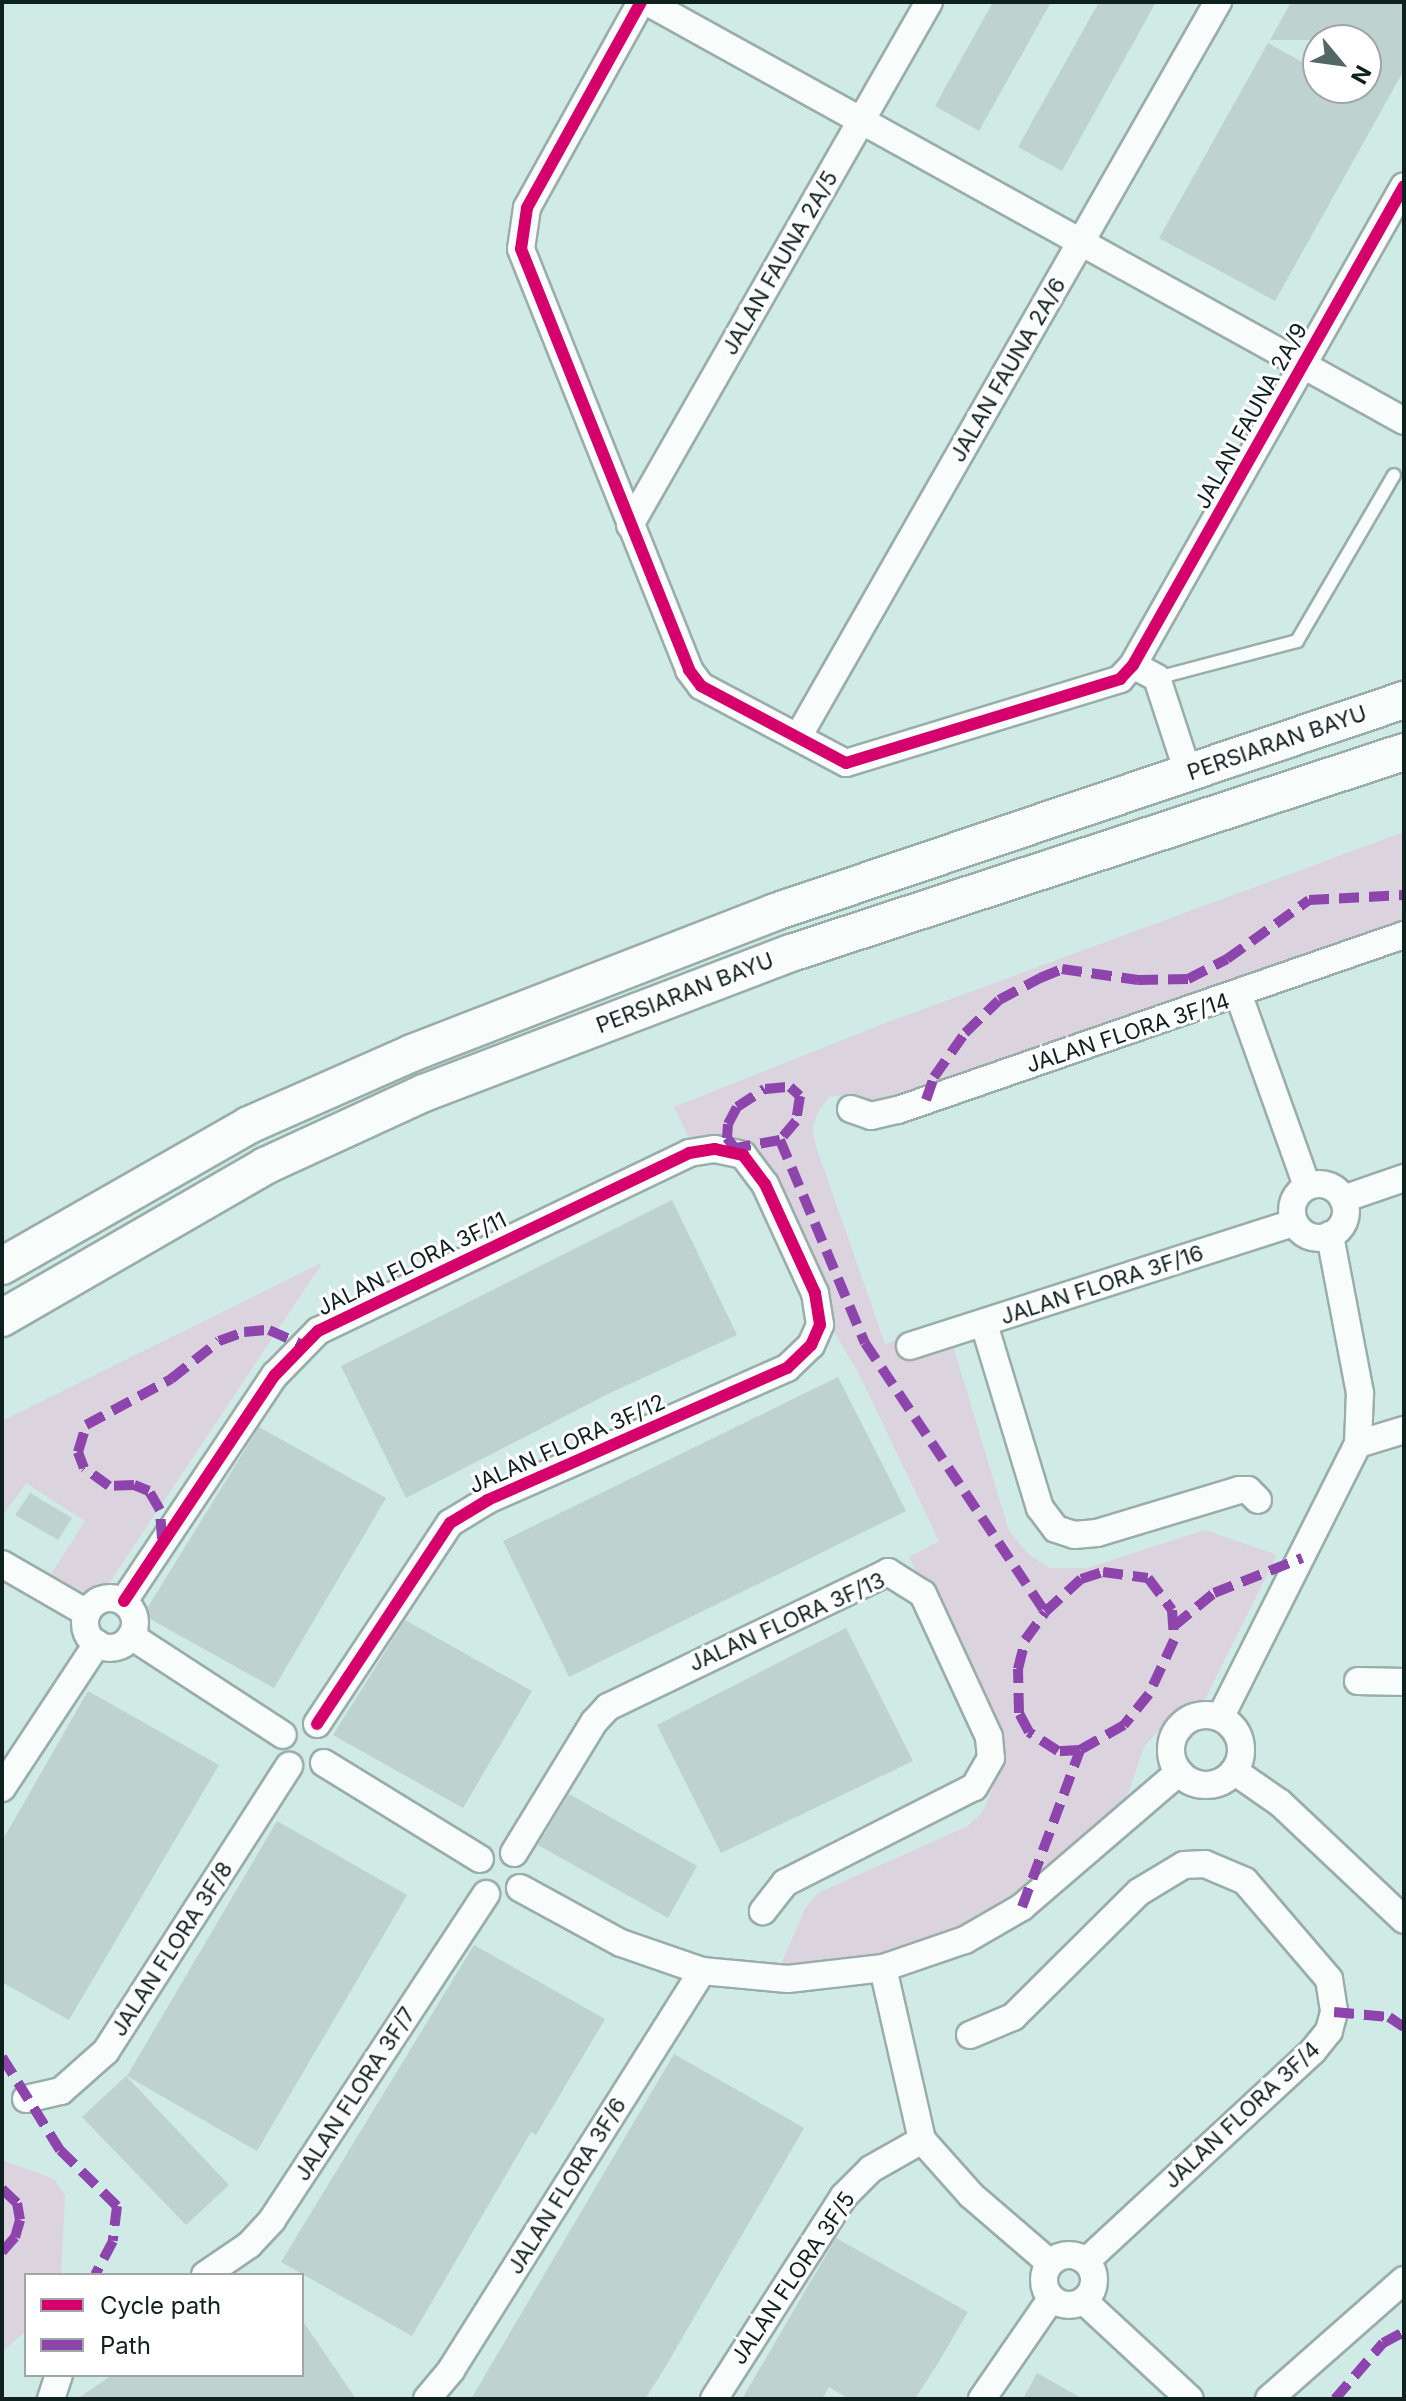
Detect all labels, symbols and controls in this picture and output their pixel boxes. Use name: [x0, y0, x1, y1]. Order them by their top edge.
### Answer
north arrow: [1302, 24, 1382, 104]
text: N: [1346, 61, 1377, 88]
street label: JALAN FAUNA 2A/5: [717, 166, 843, 360]
street label: JALAN FAUNA 2A/6: [944, 273, 1072, 467]
street label: JALAN FAUNA 2A/9: [1189, 318, 1313, 514]
street label: PERSIARAN BAYU: [1184, 700, 1370, 786]
street label: PERSIARAN BAYU: [593, 947, 777, 1039]
street label: JALAN FLORA 3F/14: [1023, 988, 1233, 1078]
street label: JALAN FLORA 3F/11: [313, 1207, 511, 1321]
street label: JALAN FLORA 3F/16: [997, 1240, 1207, 1330]
street label: JALAN FLORA 3F/12: [465, 1389, 669, 1499]
street label: JALAN FLORA 3F/13: [685, 1567, 889, 1677]
street label: JALAN FLORA 3F/8: [106, 1857, 238, 2041]
street label: JALAN FLORA 3F/7: [289, 2002, 421, 2186]
street label: JALAN FLORA 3F/4: [1159, 2036, 1325, 2194]
street label: JALAN FLORA 3F/6: [502, 2093, 632, 2279]
street label: JALAN FLORA 3F/5: [725, 2187, 861, 2369]
legend: [24, 2273, 304, 2377]
text: Cycle path: [100, 2291, 221, 2320]
text: Path: [100, 2331, 151, 2360]

